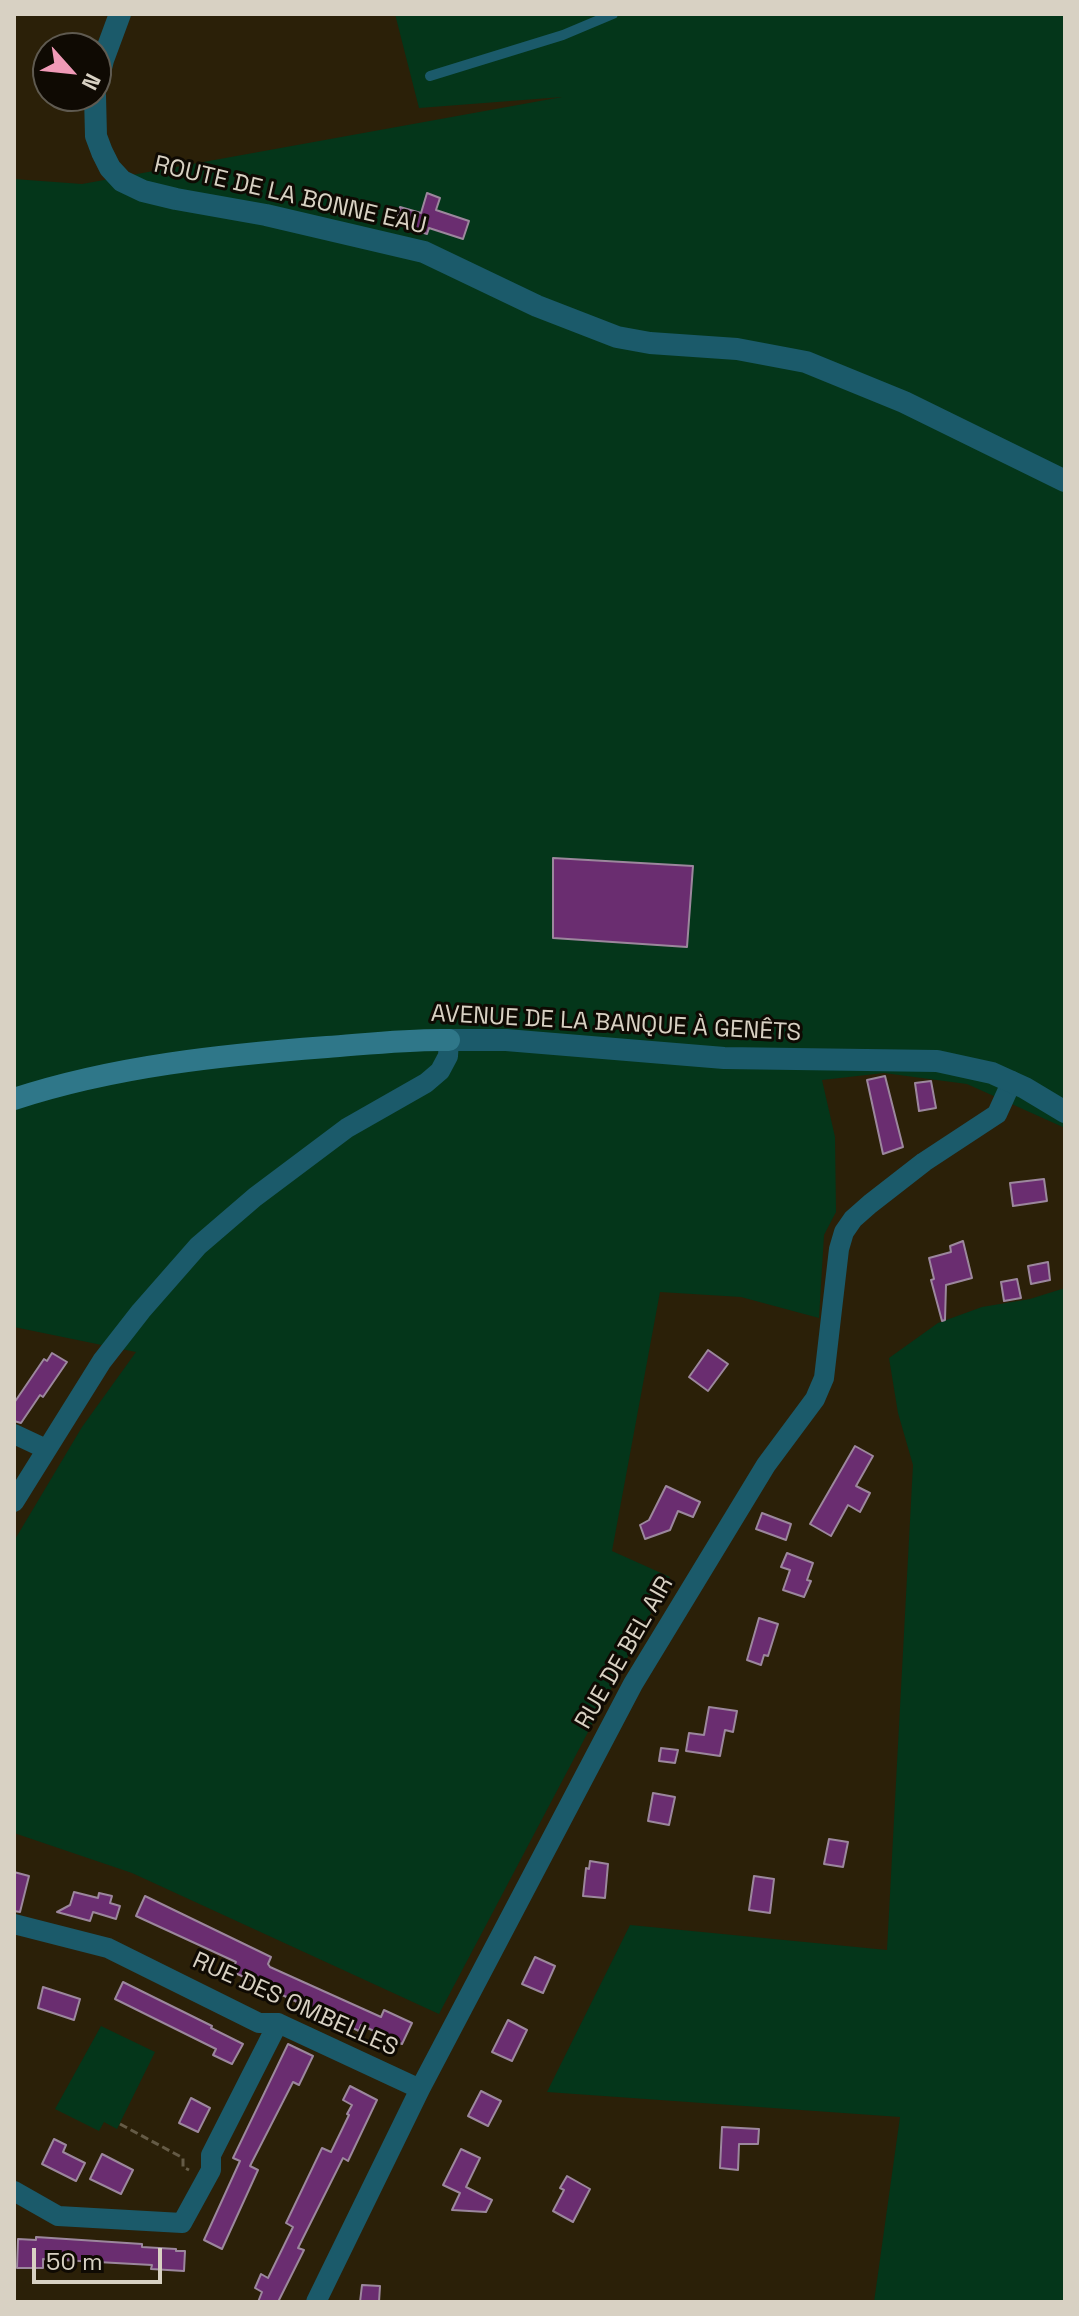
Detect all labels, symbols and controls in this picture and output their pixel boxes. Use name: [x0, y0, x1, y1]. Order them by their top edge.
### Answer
north arrow: [32, 32, 112, 112]
text: N: [76, 69, 107, 95]
street label: ROUTE DE LA BONNE EAU: [151, 151, 429, 241]
street label: AVENUE DE LA BANQUE À GENÊTS: [430, 1000, 802, 1048]
street label: RUE DE BEL AIR: [570, 1572, 680, 1734]
street label: RUE DES OMBELLES: [188, 1947, 402, 2063]
scale bar: [36, 2232, 166, 2282]
text: 50 m: [46, 2246, 103, 2277]

